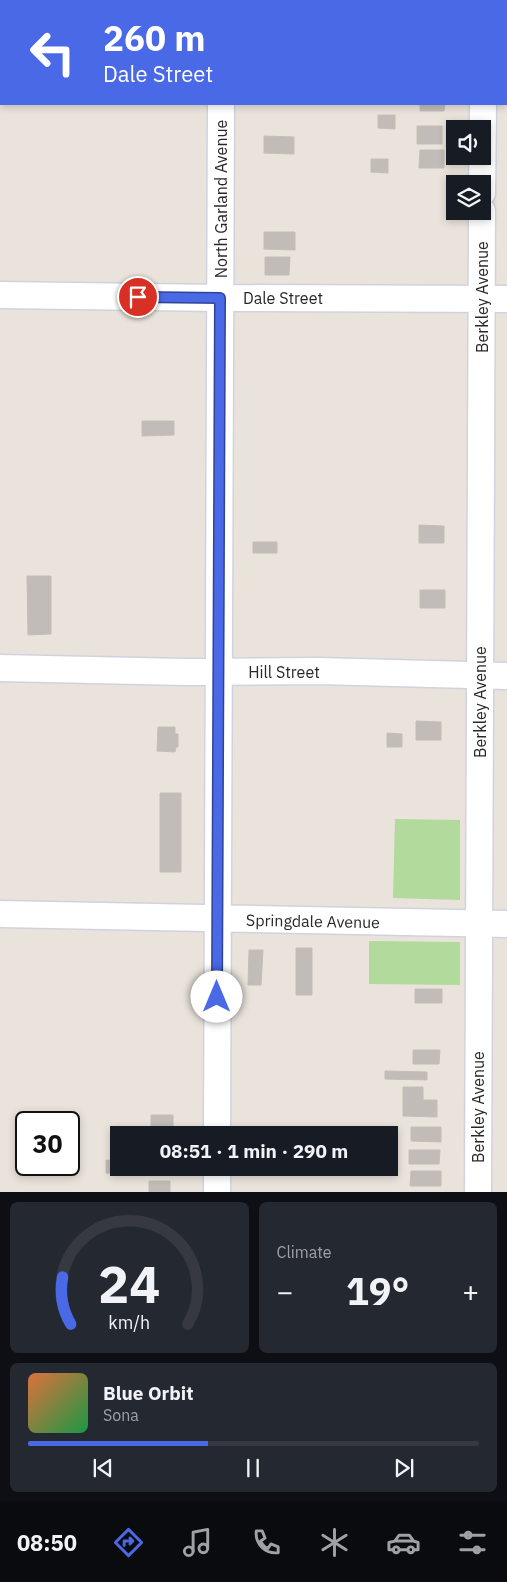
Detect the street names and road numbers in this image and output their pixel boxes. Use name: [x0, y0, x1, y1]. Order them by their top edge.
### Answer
street label: North Garland Avenue: [211, 119, 231, 278]
street label: Berkley Avenue: [472, 241, 492, 353]
street label: Dale Street: [243, 288, 323, 308]
street label: Berkley Avenue: [470, 646, 490, 758]
street label: Hill Street: [248, 662, 320, 682]
street label: Springdale Avenue: [246, 910, 380, 932]
street label: Berkley Avenue: [468, 1051, 488, 1163]

